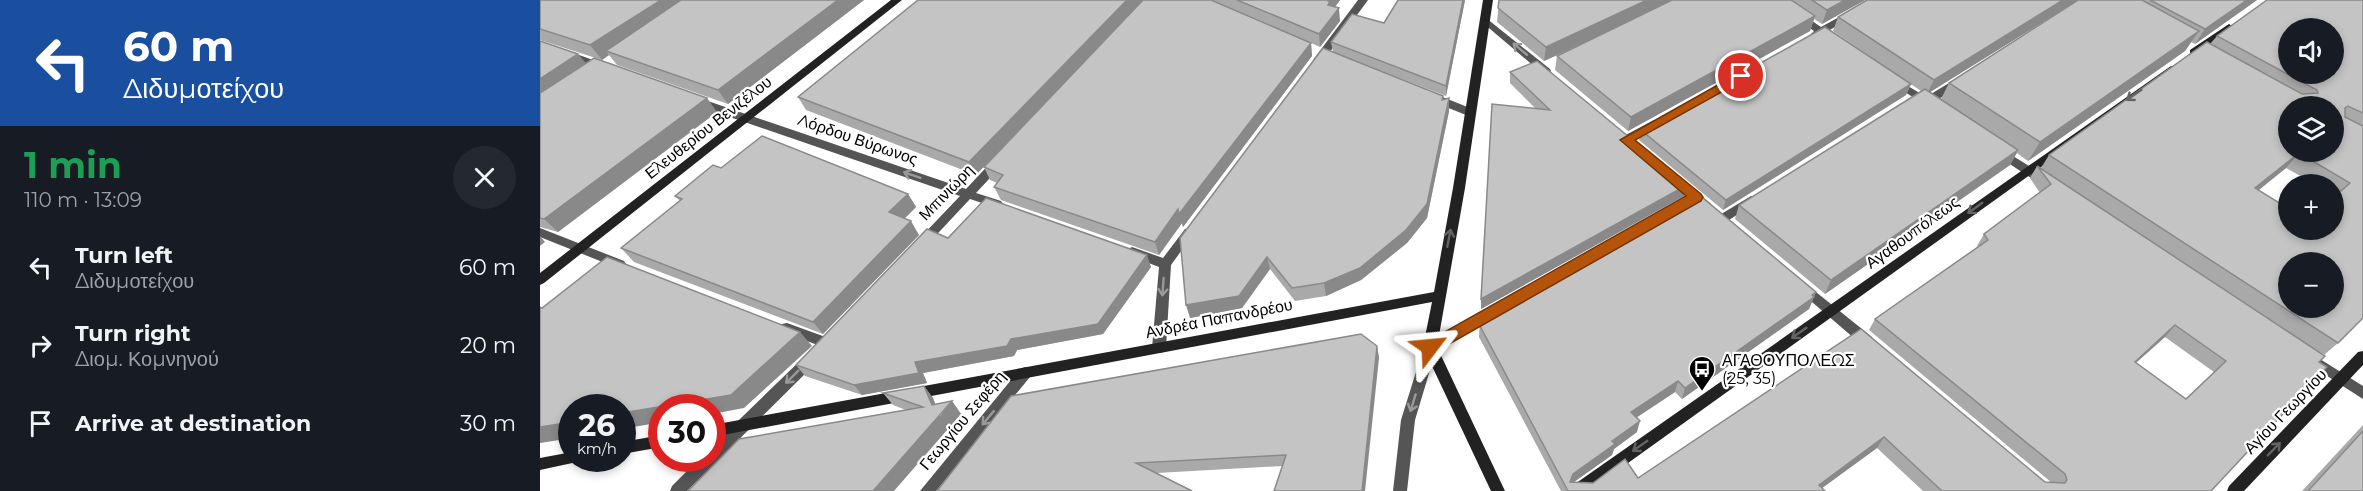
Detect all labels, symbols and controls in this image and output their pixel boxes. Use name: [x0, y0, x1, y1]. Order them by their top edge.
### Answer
map controls: [2278, 18, 2344, 318]
button: sound: [2278, 18, 2344, 84]
text: 60 m: [123, 20, 234, 72]
icon: left: [24, 24, 102, 102]
one-way arrow: [1512, 43, 1528, 56]
pin: [1715, 50, 1766, 101]
icon: arrive: [1724, 59, 1757, 92]
text: Διδυμοτείχου: [123, 72, 284, 105]
street label: Ελευθερίου Βενιζέλου: [641, 72, 775, 183]
one-way arrow: [2126, 89, 2142, 101]
button: layers: [2278, 96, 2344, 162]
street label: Λόρδου Βύρωνος: [795, 110, 921, 169]
text: 1 min: [24, 143, 122, 187]
button: close: [453, 146, 516, 209]
street label: Μπινιώρη: [915, 160, 978, 224]
one-way arrow: [903, 169, 922, 180]
button: +: [2278, 174, 2344, 240]
text: 110 m · 13:09: [24, 188, 142, 212]
street label: Αγαθουπόλεως: [1862, 192, 1963, 273]
one-way arrow: [1967, 202, 1983, 214]
one-way arrow: [1444, 229, 1455, 249]
text: Turn left: [75, 242, 173, 269]
icon: left: [24, 251, 57, 284]
button: −: [2278, 252, 2344, 318]
text: 60 m: [459, 254, 516, 281]
text: Διδυμοτείχου: [75, 269, 194, 293]
one-way arrow: [1158, 276, 1169, 296]
street label: Ανδρέα Παπανδρέου: [1144, 295, 1294, 342]
position arrow: [1398, 315, 1462, 379]
text: Turn right: [75, 320, 190, 347]
one-way arrow: [1791, 327, 1807, 340]
icon: right: [24, 329, 57, 362]
text: 20 m: [460, 332, 516, 359]
text: Διομ. Κομνηνού: [75, 347, 219, 371]
place label: ΑΓΑΘΟΥΠΟΛΕΩΣ (25, 35): [1722, 351, 1855, 388]
bus stop icon: ΑΓΑΘΟΥΠΟΛΕΩΣ (25, 35): [1687, 354, 1717, 392]
street label: Αγίου Γεωργίου: [2240, 365, 2331, 458]
street label: Γεωργίου Σεφέρη: [915, 367, 1009, 474]
one-way arrow: [785, 369, 800, 384]
one-way arrow: [1407, 393, 1418, 412]
speed limit sign: 30: [648, 394, 726, 472]
icon: arrive: [24, 407, 57, 440]
text: 26: [579, 407, 615, 444]
text: Arrive at destination: [75, 410, 311, 437]
text: 30 m: [460, 410, 516, 437]
one-way arrow: [981, 410, 995, 425]
text: km/h: [577, 439, 617, 458]
one-way arrow: [1632, 440, 1649, 452]
one-way arrow: [2267, 441, 2282, 456]

